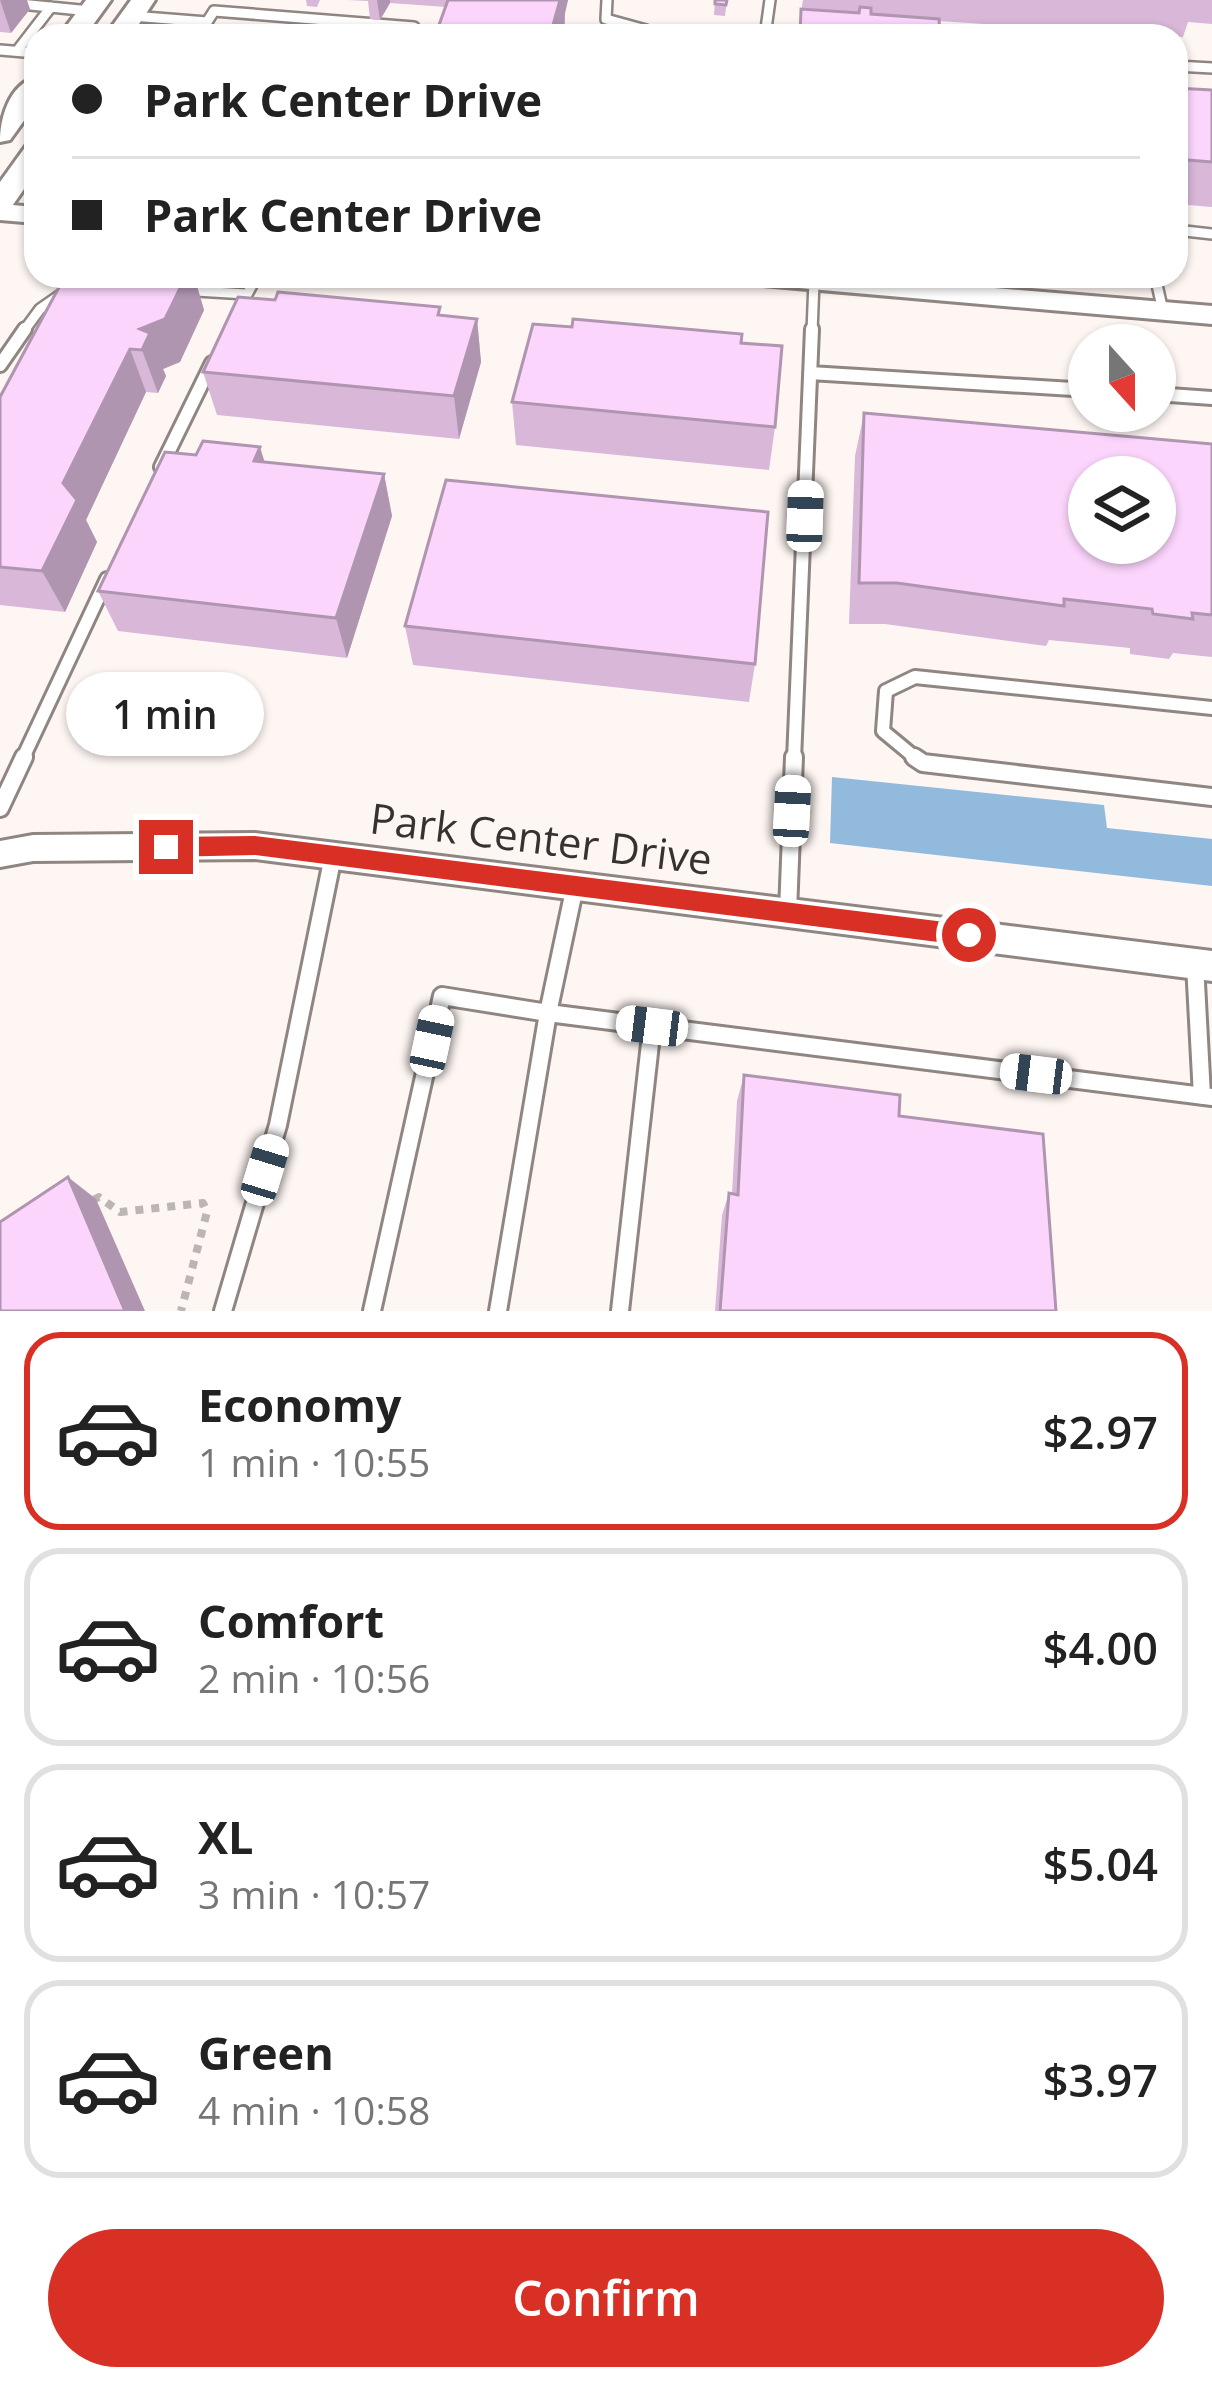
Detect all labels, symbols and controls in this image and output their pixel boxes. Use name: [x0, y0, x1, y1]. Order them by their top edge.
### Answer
text: Park Center Drive: [144, 69, 542, 130]
text: Park Center Drive: [144, 184, 542, 245]
north arrow: [1068, 324, 1176, 432]
map controls: [1068, 324, 1176, 564]
button: layers: [1068, 456, 1176, 564]
car: [786, 479, 824, 553]
callout: 1 min: [67, 673, 265, 757]
text: 1 min: [112, 687, 218, 740]
car: [772, 774, 812, 848]
street label: Park Center Drive: [367, 788, 715, 887]
route end: [139, 820, 193, 874]
route start: [942, 908, 996, 962]
car: [407, 1002, 457, 1080]
car: [614, 1004, 690, 1048]
car: [998, 1052, 1074, 1096]
car: [237, 1130, 293, 1210]
text: Economy: [198, 1374, 401, 1435]
icon: car: [54, 1377, 162, 1485]
text: $2.97: [1043, 1401, 1158, 1462]
text: 1 min · 10:55: [198, 1435, 430, 1488]
text: Comfort: [198, 1590, 384, 1651]
icon: car: [54, 1593, 162, 1701]
text: $4.00: [1043, 1617, 1158, 1678]
text: 2 min · 10:56: [198, 1651, 430, 1704]
text: XL: [198, 1806, 253, 1867]
icon: car: [54, 1809, 162, 1917]
text: $5.04: [1043, 1833, 1158, 1894]
text: 3 min · 10:57: [198, 1867, 430, 1920]
text: Green: [198, 2022, 334, 2083]
icon: car: [54, 2025, 162, 2133]
text: $3.97: [1043, 2049, 1158, 2110]
text: 4 min · 10:58: [198, 2083, 430, 2136]
button: Confirm: [48, 2229, 1164, 2367]

